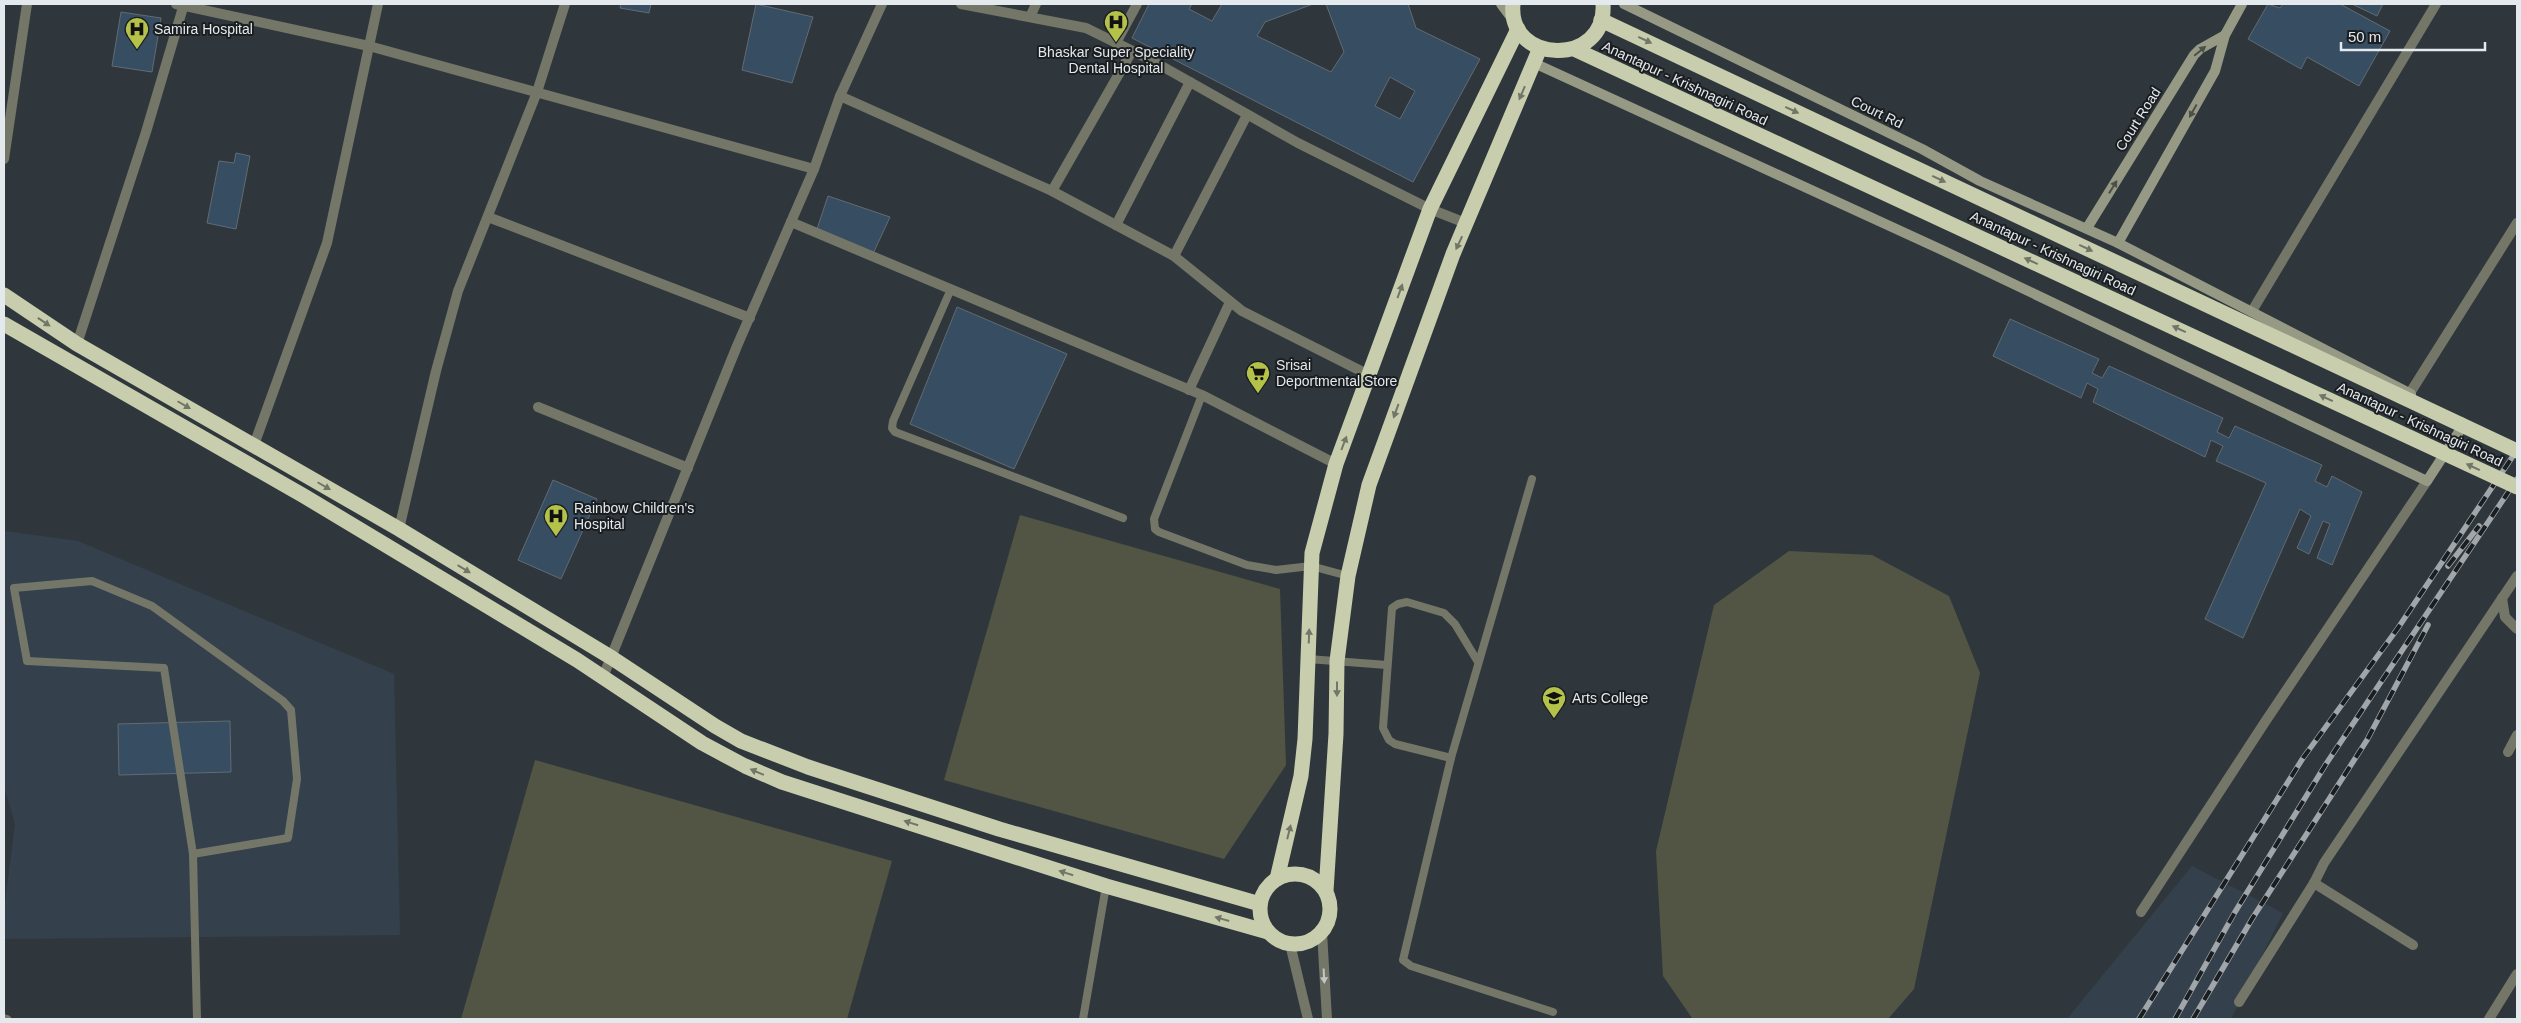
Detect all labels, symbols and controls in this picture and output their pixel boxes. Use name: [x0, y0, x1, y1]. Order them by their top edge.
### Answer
hospital icon: Bhaskar Super Speciality Dental Hospital: [1103, 9, 1129, 43]
hospital icon: Samira Hospital: [124, 16, 150, 50]
scale bar: [2341, 20, 2485, 52]
place label: Samira Hospital: [154, 21, 253, 37]
text: 50 m: [2348, 28, 2381, 45]
one-way arrow: [1638, 36, 1653, 45]
street label: Anantapur - Krishnagiri Road: [1600, 38, 1770, 128]
place label: Bhaskar Super Speciality Dental Hospital: [1038, 44, 1194, 76]
one-way arrow: [2193, 45, 2206, 56]
street label: Court Road: [2112, 84, 2164, 154]
one-way arrow: [1517, 86, 1525, 100]
street label: Court Rd: [1848, 93, 1906, 131]
one-way arrow: [1785, 105, 1800, 114]
one-way arrow: [2188, 105, 2197, 118]
one-way arrow: [1932, 175, 1947, 183]
one-way arrow: [2108, 180, 2117, 193]
street label: Anantapur - Krishnagiri Road: [1968, 208, 2138, 298]
one-way arrow: [1454, 236, 1462, 250]
one-way arrow: [2079, 244, 2094, 253]
one-way arrow: [2024, 257, 2038, 265]
one-way arrow: [1396, 283, 1404, 298]
one-way arrow: [37, 317, 51, 327]
one-way arrow: [2171, 325, 2186, 334]
place label: Srisai Deportmental Store: [1276, 357, 1398, 389]
supermarket icon: Srisai Deportmental Store: [1245, 360, 1271, 394]
street label: Anantapur - Krishnagiri Road: [2335, 379, 2505, 469]
one-way arrow: [2319, 394, 2333, 402]
one-way arrow: [176, 401, 191, 409]
one-way arrow: [1392, 404, 1399, 419]
one-way arrow: [1340, 435, 1348, 450]
one-way arrow: [2466, 462, 2480, 470]
one-way arrow: [318, 482, 331, 491]
place label: Rainbow Children's Hospital: [574, 500, 694, 532]
hospital icon: Rainbow Children's Hospital: [543, 503, 569, 537]
one-way arrow: [458, 564, 471, 573]
one-way arrow: [1305, 628, 1313, 644]
one-way arrow: [1333, 681, 1341, 697]
school or university icon: Arts College: [1541, 685, 1567, 719]
place label: Arts College: [1572, 690, 1648, 706]
one-way arrow: [750, 767, 764, 775]
one-way arrow: [903, 819, 918, 827]
one-way arrow: [1285, 824, 1293, 839]
one-way arrow: [1058, 869, 1073, 876]
one-way arrow: [1214, 915, 1229, 923]
one-way arrow: [1321, 968, 1329, 984]

